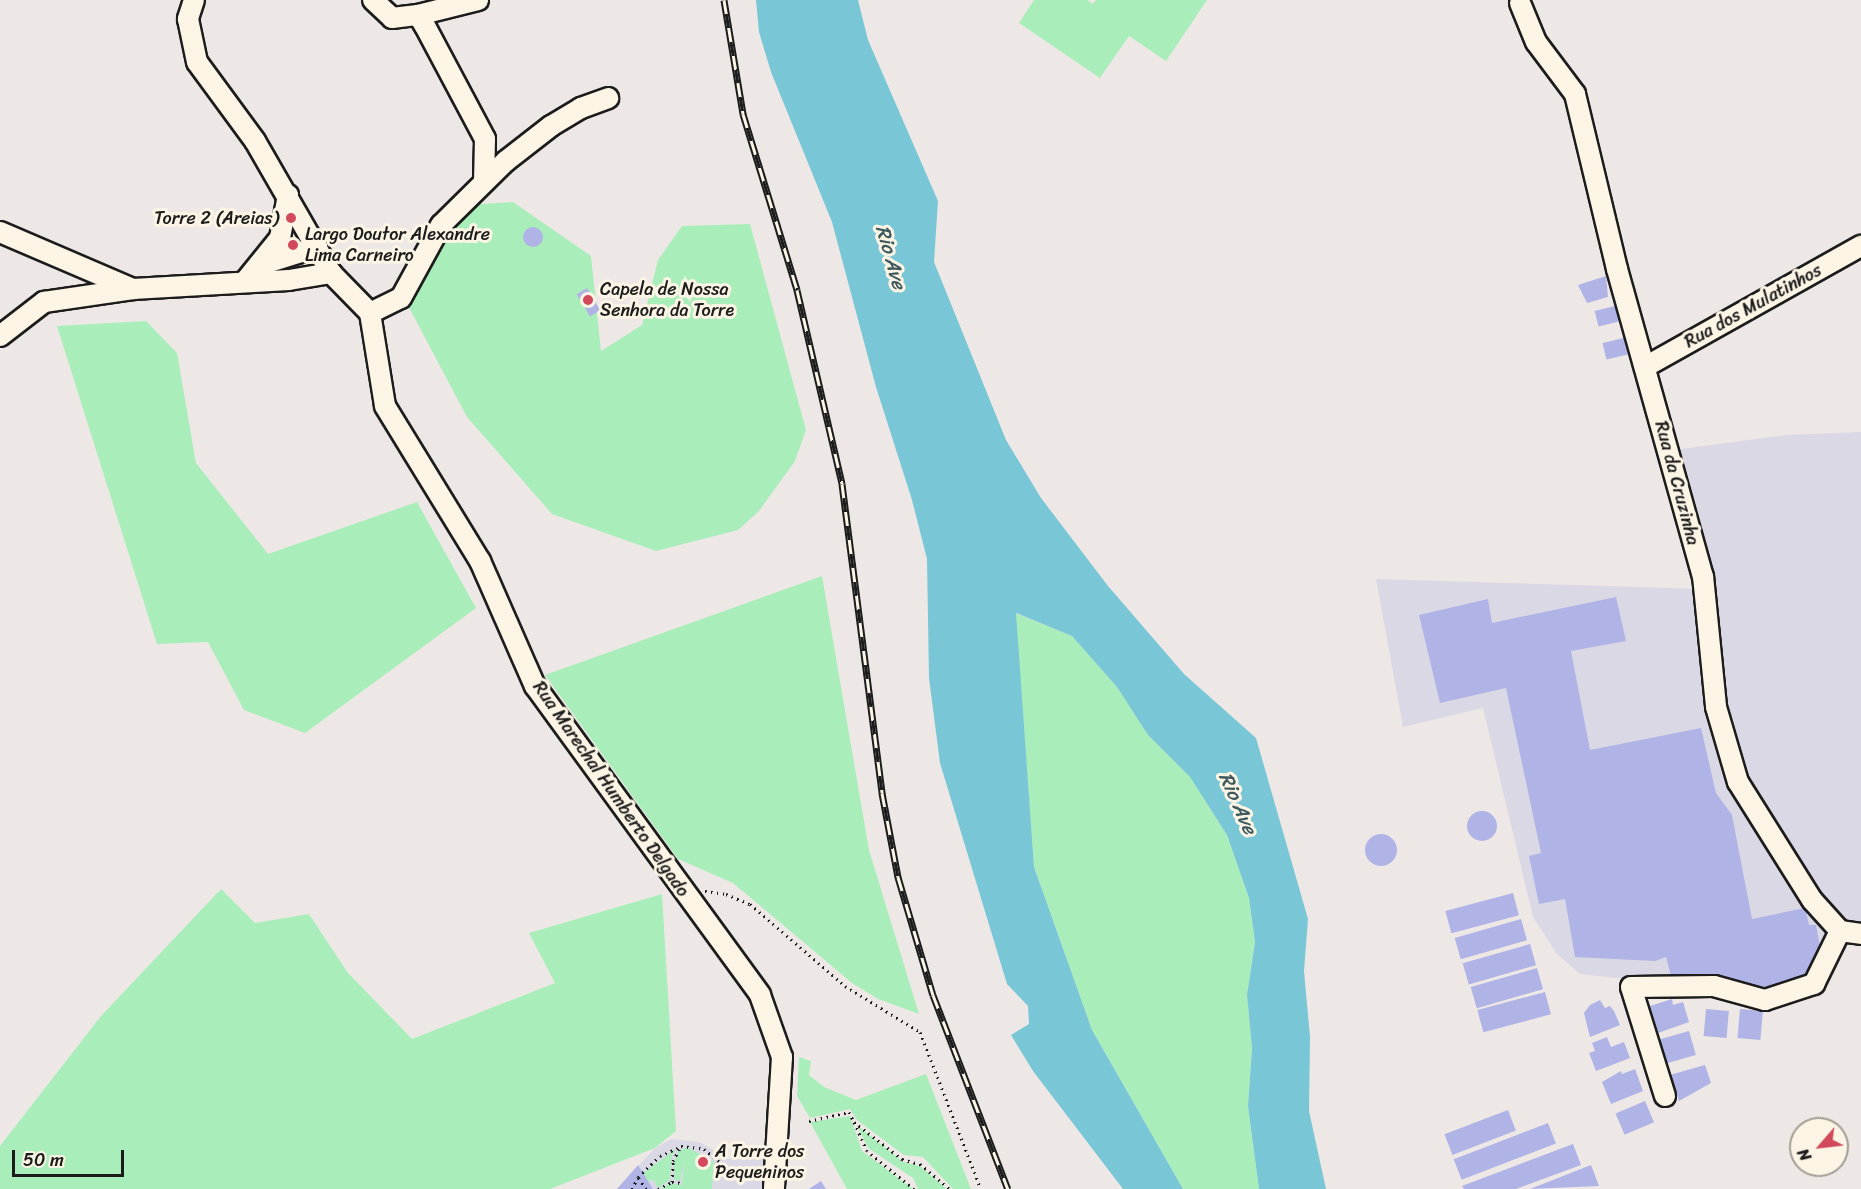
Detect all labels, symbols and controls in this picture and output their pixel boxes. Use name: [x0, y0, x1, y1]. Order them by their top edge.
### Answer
place label: Torre 2 (Areias): [154, 207, 279, 229]
marker: Torre 2 (Areias): [284, 211, 298, 225]
water label: Rio Ave: [870, 222, 912, 292]
place label: Largo Doutor Alexandre Lima Carneiro: [305, 224, 491, 266]
marker: Largo Doutor Alexandre Lima Carneiro: [286, 238, 300, 252]
street label: Rua dos Mulatinhos: [1680, 259, 1826, 353]
place label: Capela de Nossa Senhora da Torre: [600, 279, 735, 322]
marker: Capela de Nossa Senhora da Torre: [581, 293, 595, 307]
street label: Rua da Cruzinha: [1650, 419, 1704, 547]
street label: Rua Marechal Humberto Delgado: [528, 677, 694, 901]
water label: Rio Ave: [1214, 768, 1262, 838]
north arrow: [1789, 1117, 1849, 1177]
scale bar: [15, 1138, 128, 1176]
place label: A Torre dos Pequeninos: [715, 1141, 805, 1184]
text: N: [1789, 1143, 1820, 1166]
text: 50 m: [23, 1144, 64, 1176]
marker: A Torre dos Pequeninos: [696, 1155, 710, 1169]

